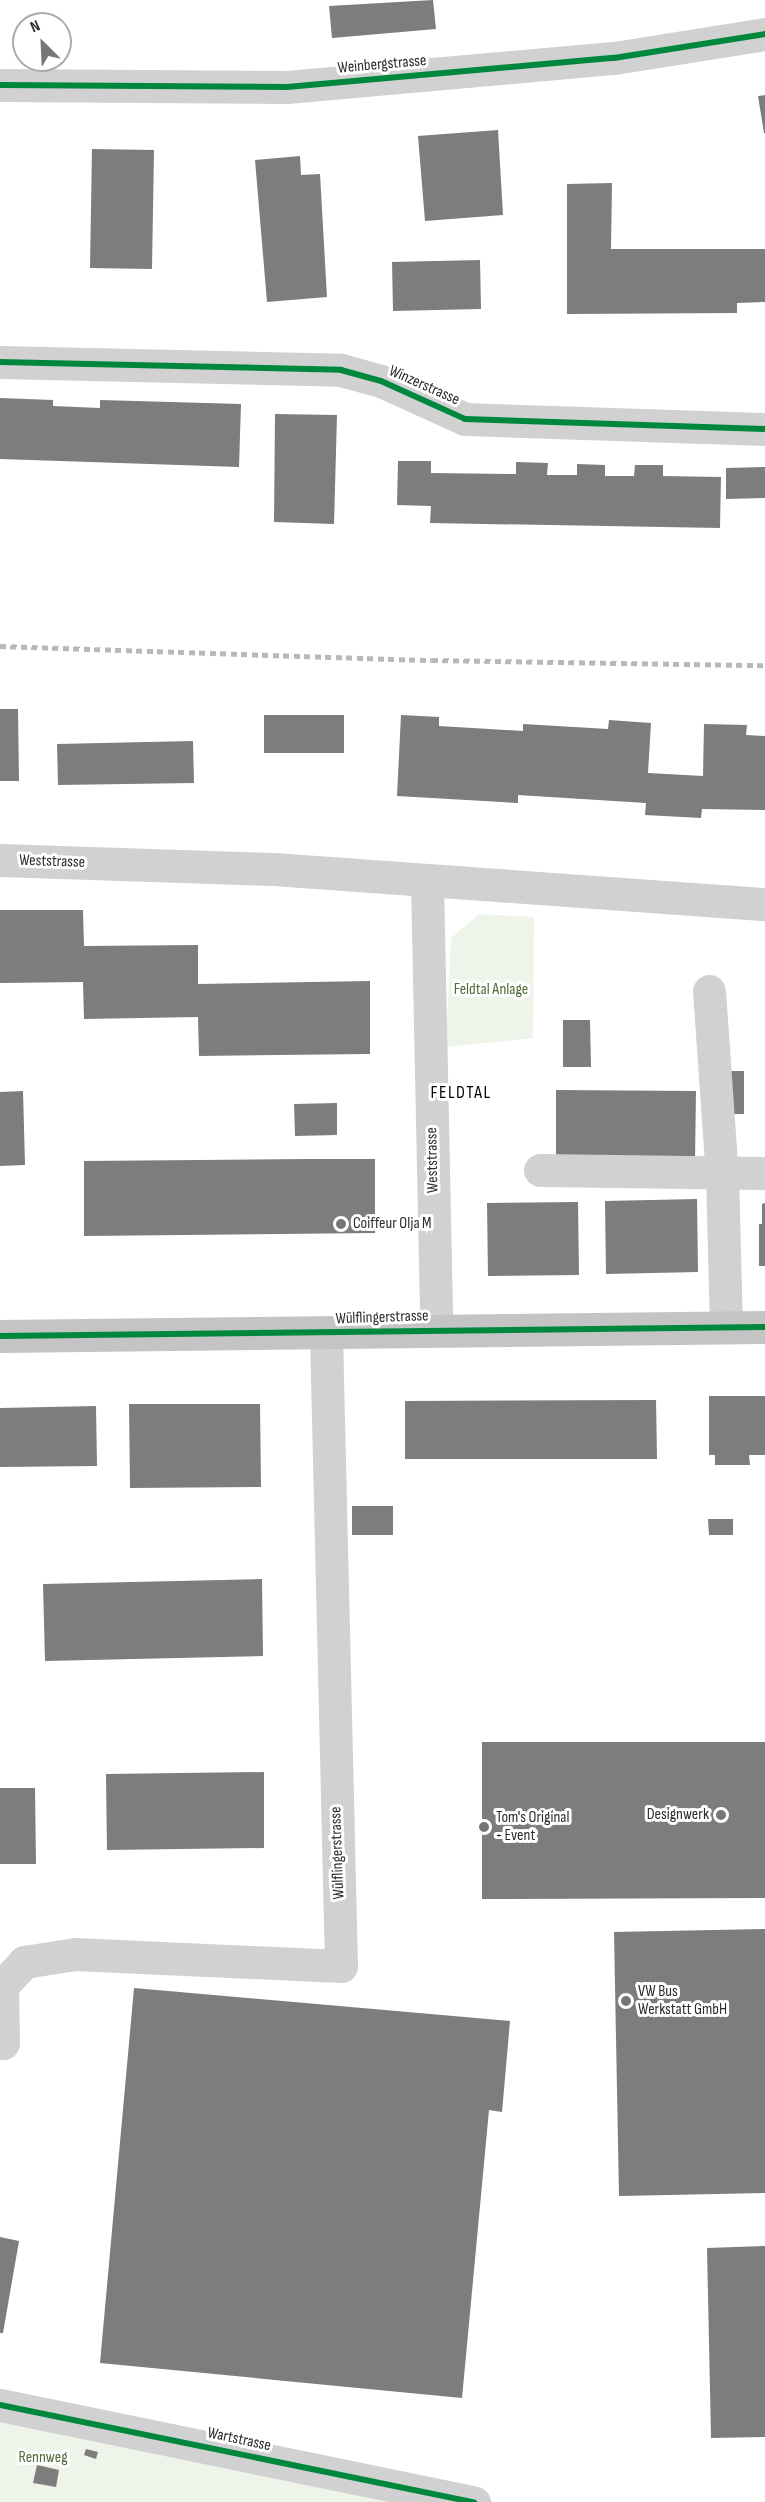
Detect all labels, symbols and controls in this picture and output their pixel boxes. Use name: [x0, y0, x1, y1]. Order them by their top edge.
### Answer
north arrow: [12, 12, 72, 72]
text: N: [28, 17, 43, 37]
street label: Weinbergstrasse: [337, 52, 427, 78]
street label: Winzerstrasse: [386, 362, 462, 410]
street label: Weststrasse: [19, 851, 85, 873]
park label: Feldtal Anlage: [454, 980, 528, 1000]
district label: FELDTAL: [430, 1082, 492, 1104]
street label: Weststrasse: [423, 1127, 443, 1193]
place label: Coiffeur Olja M: [353, 1214, 432, 1234]
marker: Coiffeur Olja M: [334, 1217, 348, 1231]
street label: Wülflingerstrasse: [335, 1307, 429, 1329]
place label: Designwerk: [647, 1805, 709, 1825]
street label: Wülflingerstrasse: [327, 1806, 349, 1900]
place label: Tom's Original - Event: [496, 1808, 569, 1846]
marker: Designwerk: [714, 1808, 728, 1822]
marker: Tom's Original - Event: [477, 1820, 491, 1834]
place label: VW Bus Werkstatt GmbH: [638, 1982, 727, 2020]
marker: VW Bus Werkstatt GmbH: [619, 1994, 633, 2008]
street label: Wartstrasse: [205, 2424, 273, 2456]
park label: Rennweg: [18, 2448, 68, 2468]

